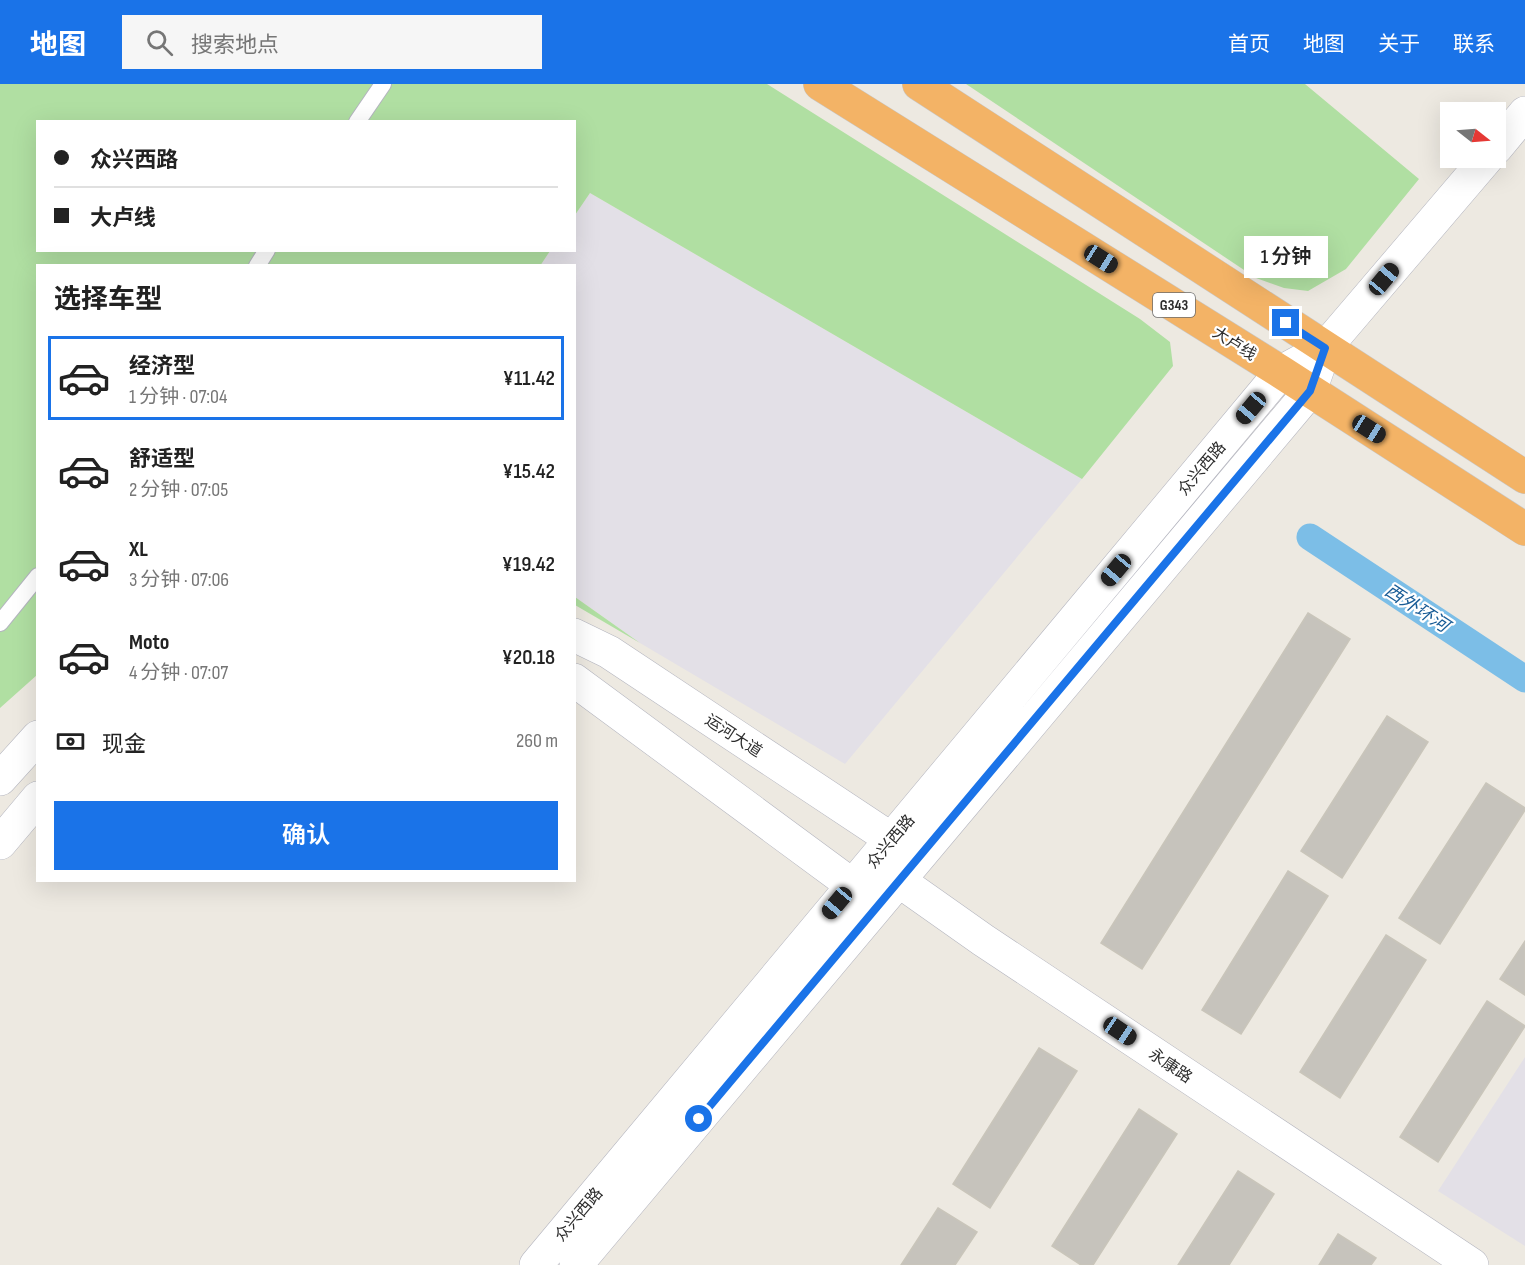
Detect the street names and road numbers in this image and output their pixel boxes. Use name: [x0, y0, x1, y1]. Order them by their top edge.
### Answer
road number: G343: [1153, 293, 1195, 317]
street label: 大卢线: [1209, 323, 1260, 365]
street label: 众兴西路: [1174, 438, 1230, 500]
street label: 运河大道: [701, 711, 765, 762]
street label: 众兴西路: [863, 811, 919, 873]
street label: 永康路: [1145, 1045, 1195, 1088]
street label: 众兴西路: [551, 1184, 607, 1246]

